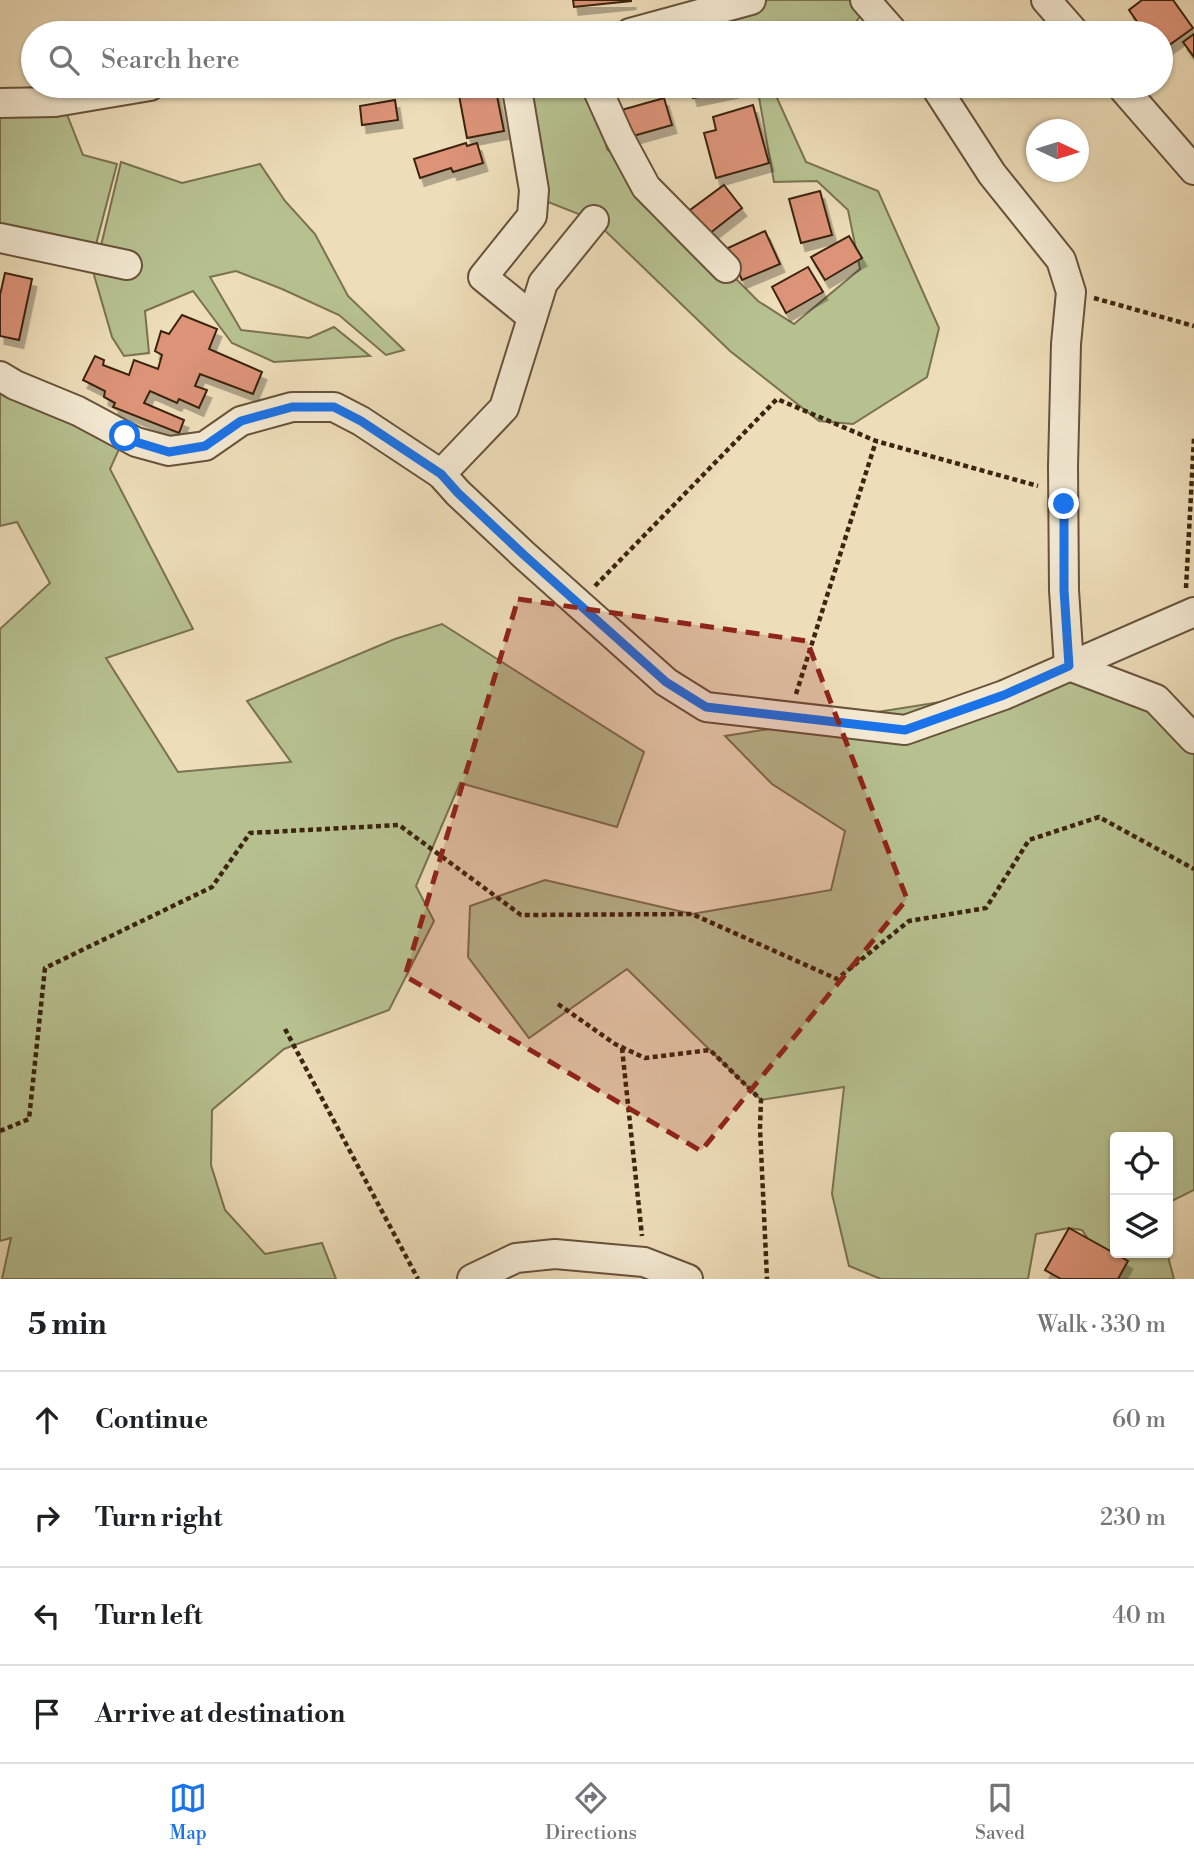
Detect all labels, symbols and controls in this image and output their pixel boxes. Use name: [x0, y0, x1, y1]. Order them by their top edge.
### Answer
search box: [21, 21, 1173, 98]
icon: search: [45, 41, 83, 79]
text: Search here: [101, 44, 240, 76]
north arrow: [1026, 119, 1089, 182]
route start: [109, 420, 140, 451]
route end: [1048, 488, 1079, 519]
map controls: [1110, 1132, 1173, 1258]
button: locate: [1110, 1132, 1173, 1195]
button: layers: [1110, 1195, 1173, 1258]
text: 5 min: [28, 1306, 107, 1344]
text: Walk · 330 m: [1037, 1311, 1166, 1339]
icon: ahead: [28, 1401, 66, 1439]
text: Continue: [95, 1404, 208, 1436]
text: 60 m: [1112, 1406, 1166, 1434]
icon: right: [28, 1499, 66, 1537]
text: Turn right: [95, 1502, 223, 1534]
text: 230 m: [1100, 1504, 1166, 1532]
icon: left: [28, 1597, 66, 1635]
text: Turn left: [95, 1600, 203, 1632]
text: 40 m: [1112, 1602, 1166, 1630]
icon: arrive: [28, 1695, 66, 1733]
text: Arrive at destination: [95, 1698, 345, 1730]
tab: Map: [169, 1779, 207, 1845]
tab: Directions: [545, 1779, 637, 1845]
tab: Saved: [975, 1779, 1025, 1845]

